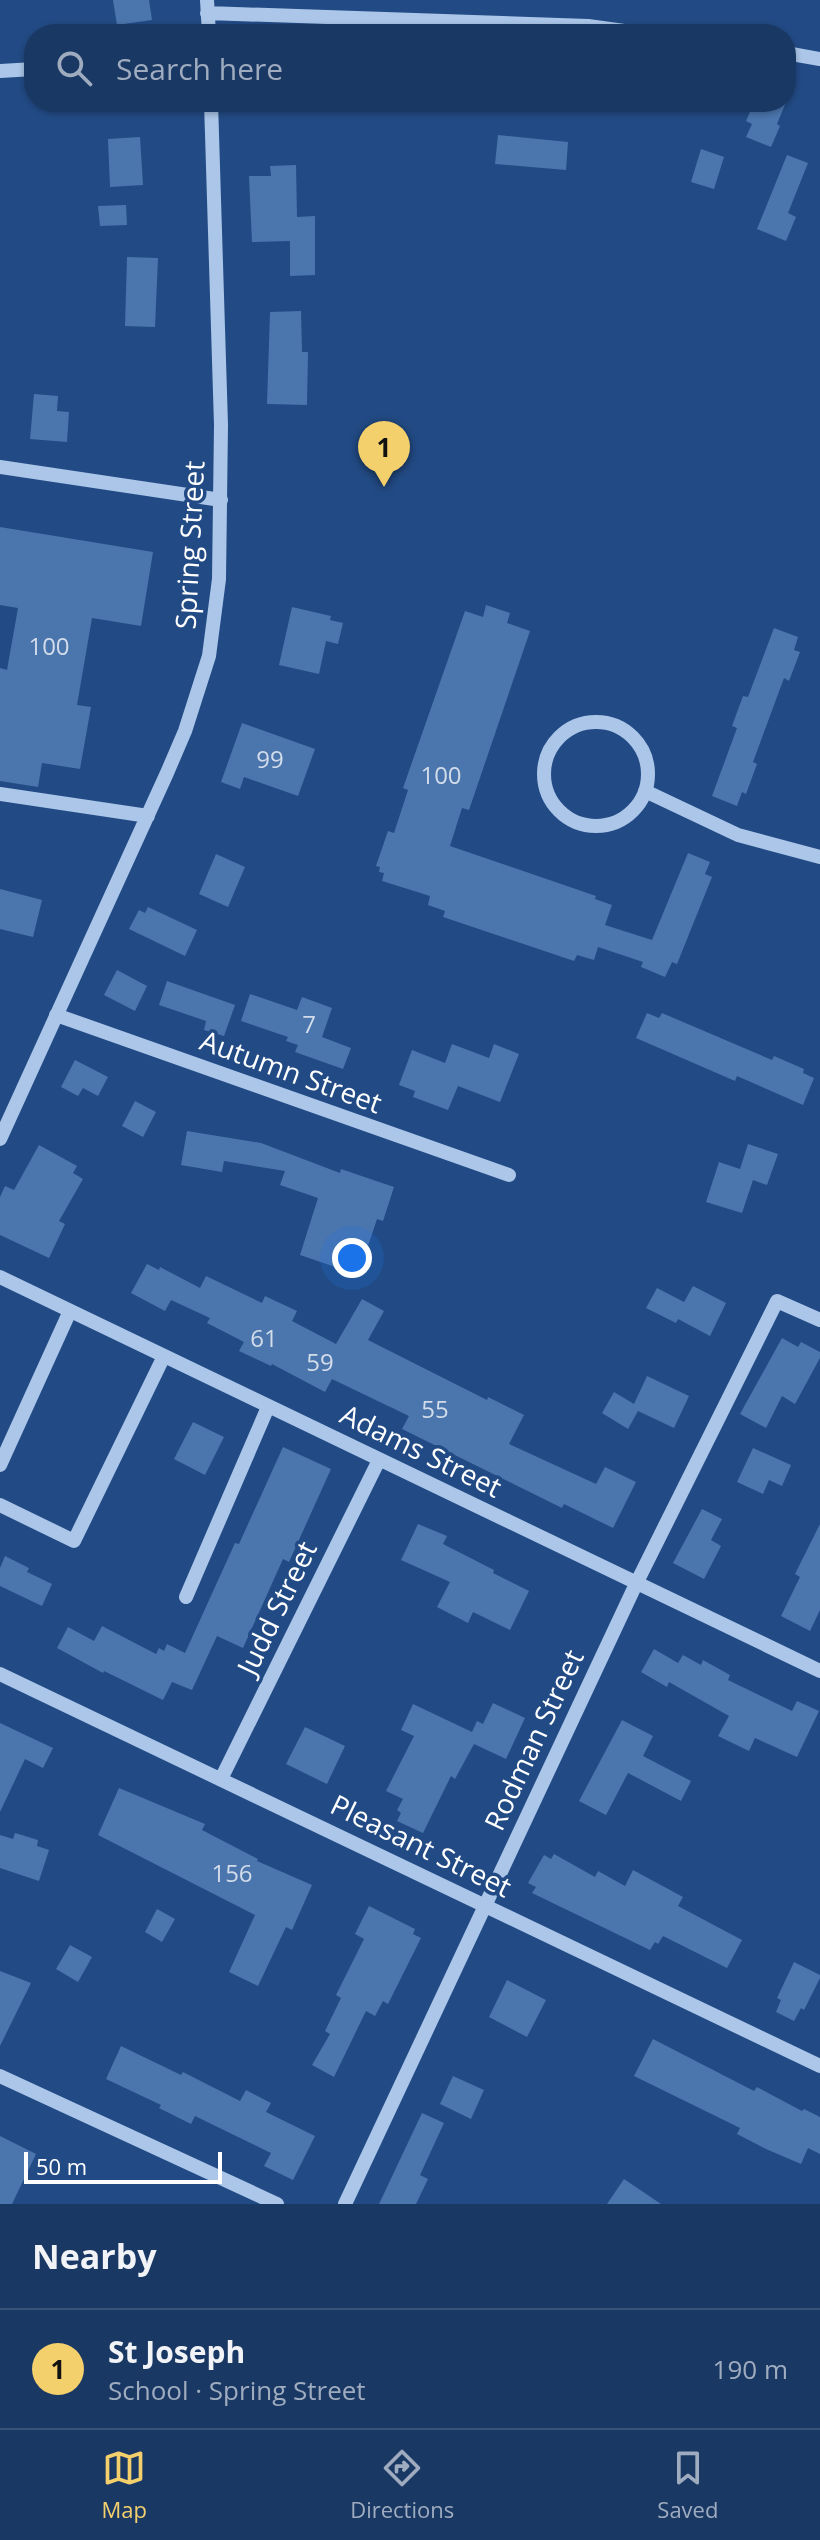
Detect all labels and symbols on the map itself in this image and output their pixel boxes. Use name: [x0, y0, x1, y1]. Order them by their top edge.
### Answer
pin: 1: [358, 421, 410, 487]
street label: Spring Street: [166, 460, 212, 630]
house number: 100: [28, 629, 70, 662]
house number: 99: [256, 742, 284, 775]
house number: 100: [420, 758, 462, 791]
house number: 7: [302, 1007, 316, 1040]
street label: Autumn Street: [195, 1021, 387, 1122]
your location: [332, 1238, 372, 1278]
house number: 61: [250, 1321, 278, 1354]
house number: 59: [306, 1345, 334, 1378]
house number: 55: [421, 1392, 449, 1425]
street label: Adams Street: [334, 1395, 508, 1506]
street label: Judd Street: [226, 1534, 325, 1683]
street label: Rodman Street: [475, 1643, 592, 1836]
street label: Pleasant Street: [325, 1785, 518, 1905]
house number: 156: [211, 1856, 253, 1889]
scale bar: [24, 2148, 222, 2184]

